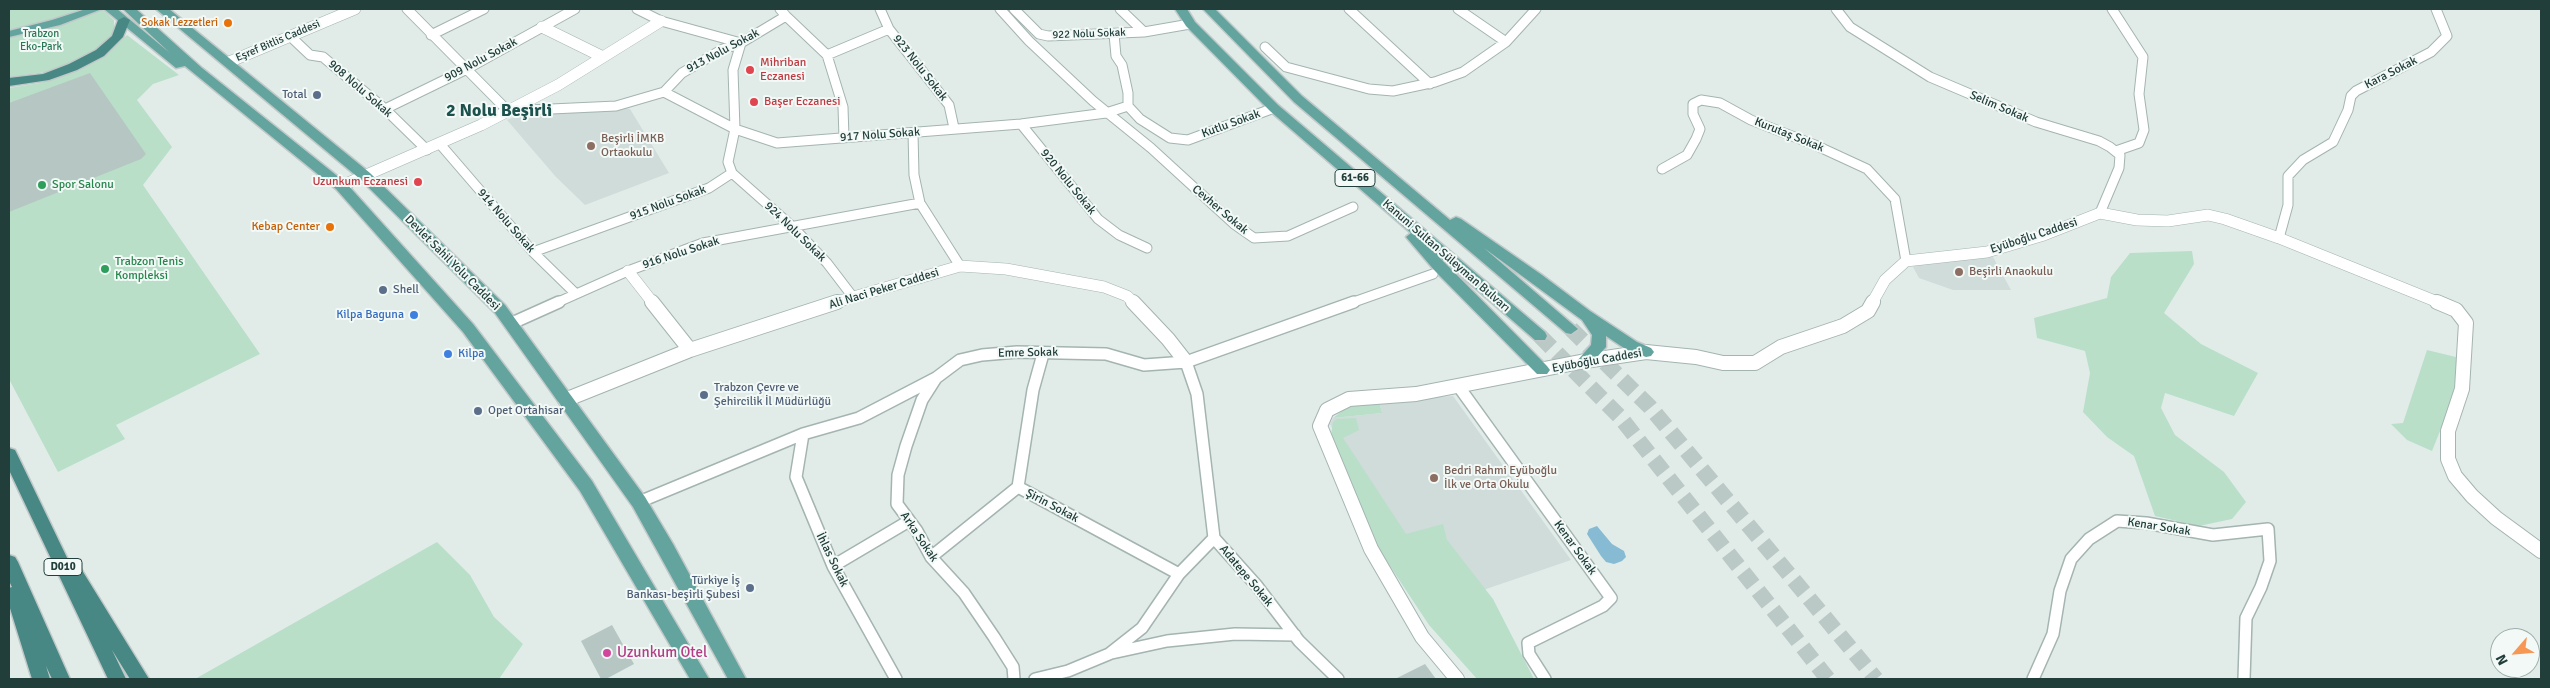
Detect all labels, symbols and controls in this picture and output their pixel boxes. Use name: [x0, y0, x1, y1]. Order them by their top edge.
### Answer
place label: Sokak Lezzetleri: [141, 16, 218, 30]
marker: Sokak Lezzetleri: [222, 17, 234, 29]
street label: Eşref Bitlis Caddesi: [234, 17, 322, 65]
street label: 913 Nolu Sokak: [684, 26, 762, 76]
street label: 922 Nolu Sokak: [1052, 26, 1126, 42]
park label: Trabzon Eko-Park: [20, 27, 62, 53]
street label: 923 Nolu Sokak: [890, 32, 950, 104]
street label: 909 Nolu Sokak: [442, 35, 520, 85]
street label: Kara Sokak: [2362, 54, 2420, 92]
place label: Mihriban Eczanesi: [760, 56, 806, 84]
street label: 908 Nolu Sokak: [325, 57, 395, 121]
marker: Mihriban Eczanesi: [744, 64, 756, 76]
place label: Total: [282, 88, 307, 102]
street label: Selim Sokak: [1967, 88, 2031, 126]
marker: Total: [311, 89, 323, 101]
place label: Başer Eczanesi: [764, 95, 840, 109]
marker: Başer Eczanesi: [748, 96, 760, 108]
district label: 2 Nolu Beşirli: [446, 100, 552, 122]
street label: Kutlu Sokak: [1200, 107, 1262, 141]
street label: Kurutaş Sokak: [1752, 115, 1826, 155]
street label: 917 Nolu Sokak: [840, 125, 920, 145]
place label: Beşirli İMKB Ortaokulu: [601, 132, 664, 160]
marker: Beşirli İMKB Ortaokulu: [585, 140, 597, 152]
street label: 920 Nolu Sokak: [1037, 146, 1099, 218]
road number: 61-66: [1335, 170, 1375, 187]
place label: Uzunkum Eczanesi: [312, 175, 408, 189]
marker: Uzunkum Eczanesi: [412, 176, 424, 188]
place label: Spor Salonu: [52, 178, 114, 192]
marker: Spor Salonu: [36, 179, 48, 191]
street label: Cevher Sokak: [1189, 182, 1251, 238]
street label: 915 Nolu Sokak: [628, 183, 708, 223]
street label: 914 Nolu Sokak: [474, 186, 538, 256]
street label: Kanuni Sultan Süleyman Bulvarı: [1379, 197, 1513, 315]
street label: 924 Nolu Sokak: [761, 199, 829, 265]
street label: Devlet Sahil Yolu Caddesi: [401, 212, 503, 314]
street label: Eyüboğlu Caddesi: [1989, 215, 2079, 257]
place label: Kebap Center: [251, 220, 320, 234]
marker: Kebap Center: [324, 221, 336, 233]
street label: 916 Nolu Sokak: [641, 234, 721, 272]
place label: Trabzon Tenis Kompleksi: [115, 255, 183, 283]
marker: Trabzon Tenis Kompleksi: [99, 263, 111, 275]
street label: Ali Naci Peker Caddesi: [827, 265, 941, 313]
place label: Beşirli Anaokulu: [1969, 265, 2053, 279]
marker: Beşirli Anaokulu: [1953, 266, 1965, 278]
place label: Shell: [393, 283, 419, 297]
marker: Shell: [377, 284, 389, 296]
place label: Kilpa Baguna: [336, 308, 404, 322]
marker: Kilpa Baguna: [408, 309, 420, 321]
street label: Emre Sokak: [998, 345, 1058, 361]
street label: Eyüboğlu Caddesi: [1551, 346, 1643, 376]
place label: Kilpa: [458, 347, 484, 361]
marker: Kilpa: [442, 348, 454, 360]
place label: Trabzon Çevre ve Şehircilik İl Müdürlüğü: [714, 381, 831, 409]
marker: Trabzon Çevre ve Şehircilik İl Müdürlüğü: [698, 389, 710, 401]
place label: Opet Ortahisar: [488, 404, 563, 418]
marker: Opet Ortahisar: [472, 405, 484, 417]
place label: Bedri Rahmi Eyüboğlu İlk ve Orta Okulu: [1444, 464, 1557, 492]
marker: Bedri Rahmi Eyüboğlu İlk ve Orta Okulu: [1428, 472, 1440, 484]
street label: Şirin Sokak: [1023, 486, 1081, 526]
street label: Arka Sokak: [897, 509, 941, 565]
street label: Kenar Sokak: [2126, 515, 2192, 539]
street label: Kenar Sokak: [1550, 518, 1600, 578]
street label: İhlas Sokak: [813, 531, 851, 589]
street label: Adatepe Sokak: [1216, 542, 1276, 610]
road number: D010: [44, 558, 82, 576]
place label: Türkiye İş Bankası-beşirli Şubesi: [627, 574, 740, 602]
marker: Türkiye İş Bankası-beşirli Şubesi: [744, 582, 756, 594]
north arrow: [2490, 628, 2540, 678]
place label: Uzunkum Otel: [617, 644, 707, 662]
marker: Uzunkum Otel: [601, 647, 613, 659]
text: N: [2492, 651, 2512, 668]

